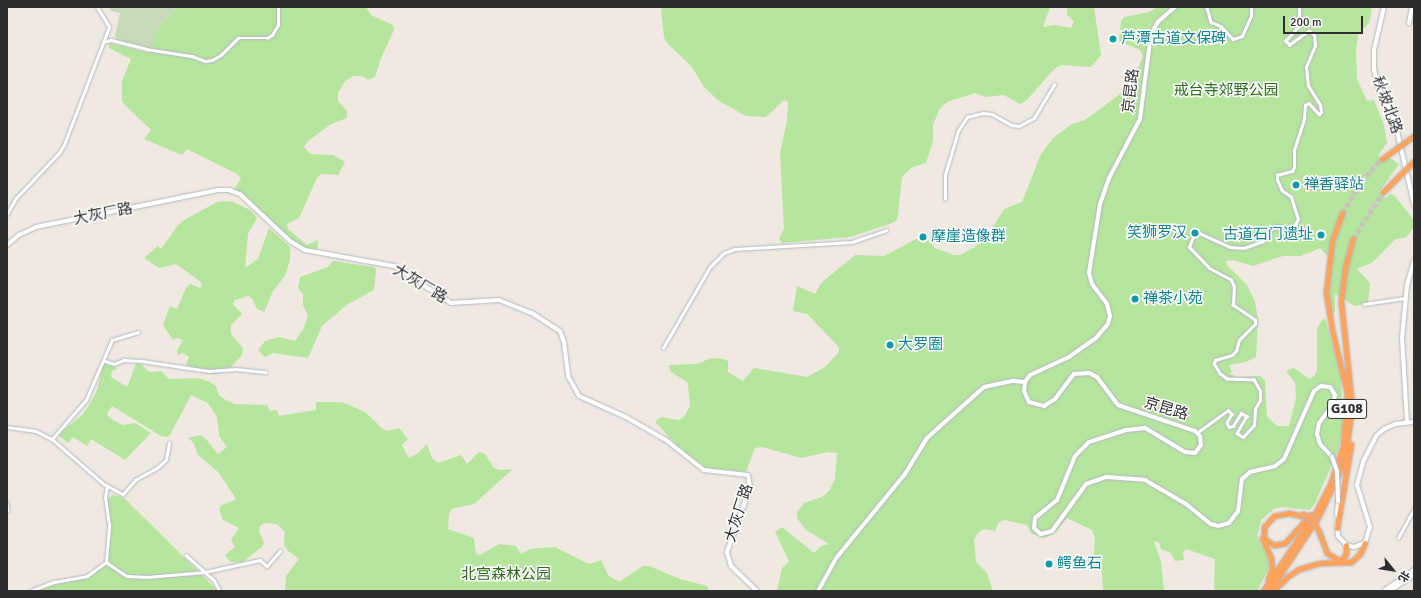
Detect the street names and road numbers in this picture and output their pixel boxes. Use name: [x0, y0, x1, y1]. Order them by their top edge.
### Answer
street label: 京昆路: [1119, 68, 1143, 114]
street label: 秋坡北路: [1368, 74, 1406, 136]
street label: 大灰厂路: [72, 199, 134, 229]
street label: 大灰厂路: [390, 261, 450, 307]
street label: 京昆路: [1142, 394, 1190, 424]
road number: G108: [1327, 397, 1367, 421]
street label: 大灰厂路: [721, 482, 757, 544]

